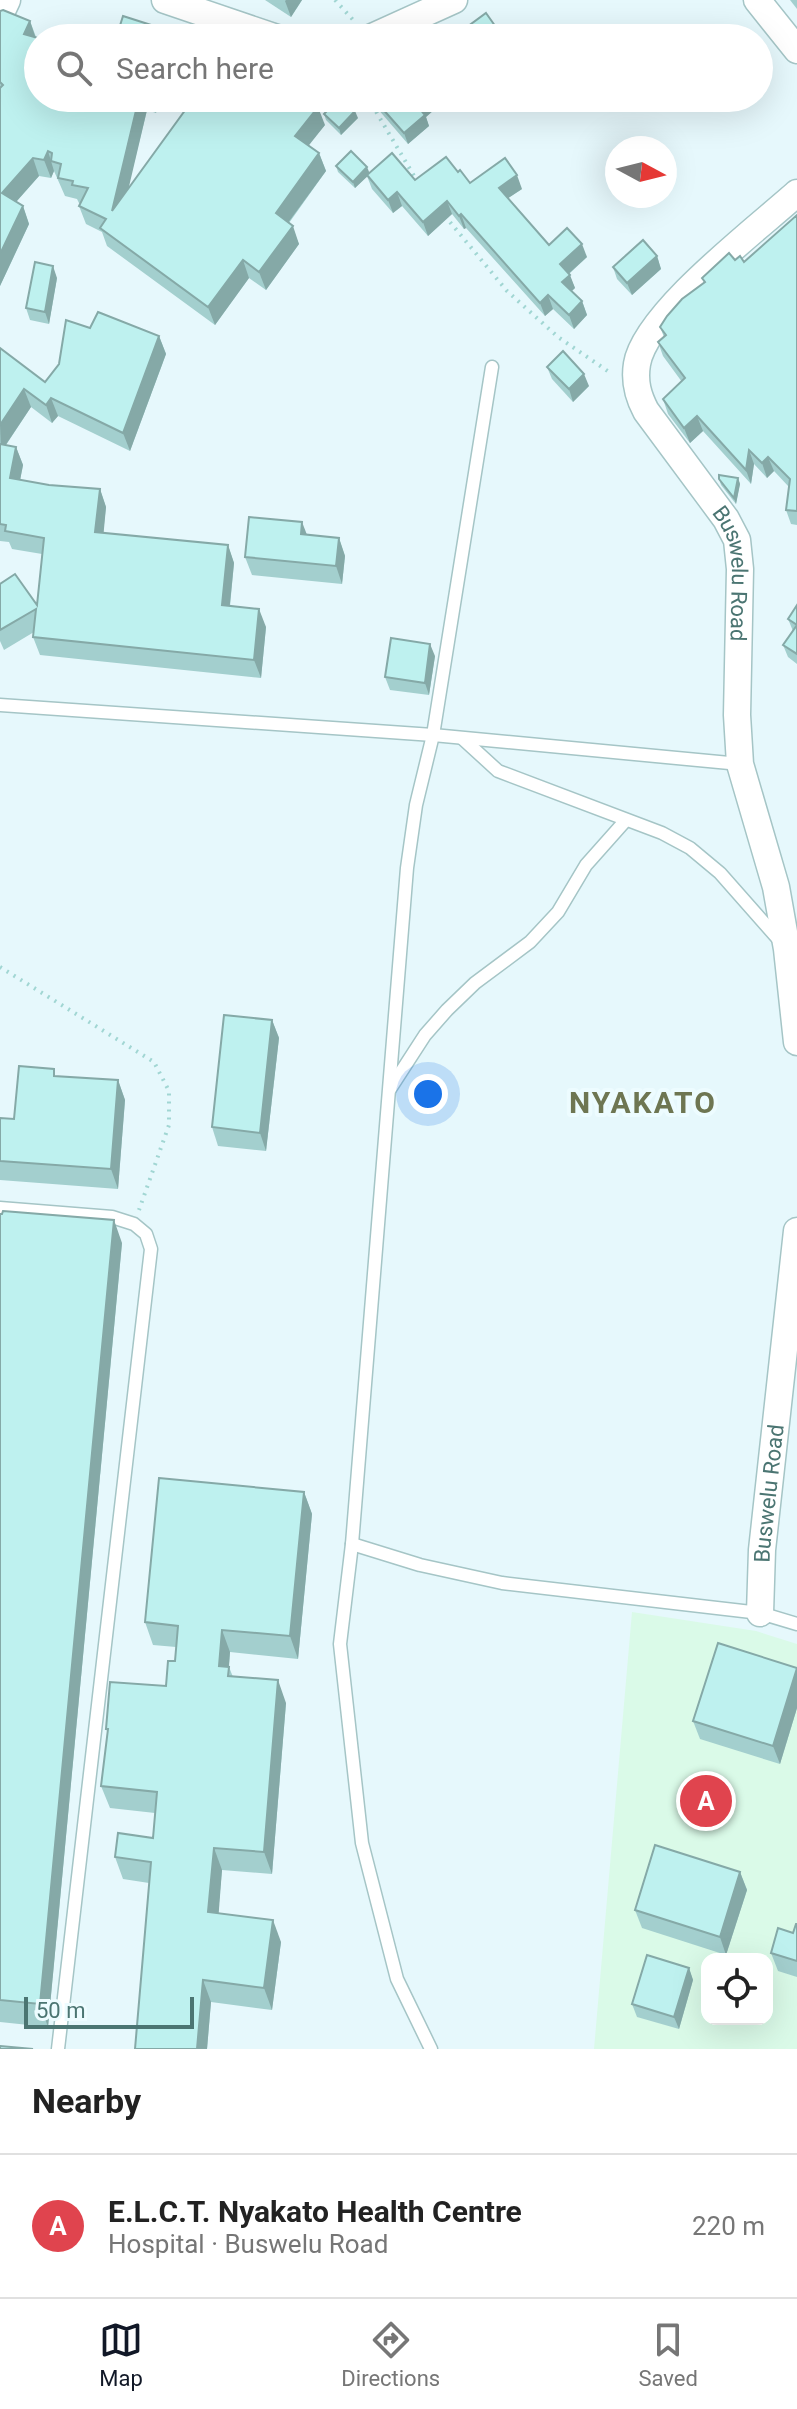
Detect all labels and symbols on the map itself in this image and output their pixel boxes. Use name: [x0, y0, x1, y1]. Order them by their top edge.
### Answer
north arrow: [605, 136, 677, 208]
street label: Buswelu Road: [708, 501, 753, 642]
your location: [408, 1074, 448, 1114]
district label: NYAKATO: [569, 1085, 717, 1120]
street label: Buswelu Road: [749, 1423, 788, 1563]
pin: A: [680, 1771, 732, 1831]
scale bar: [24, 1993, 194, 2029]

